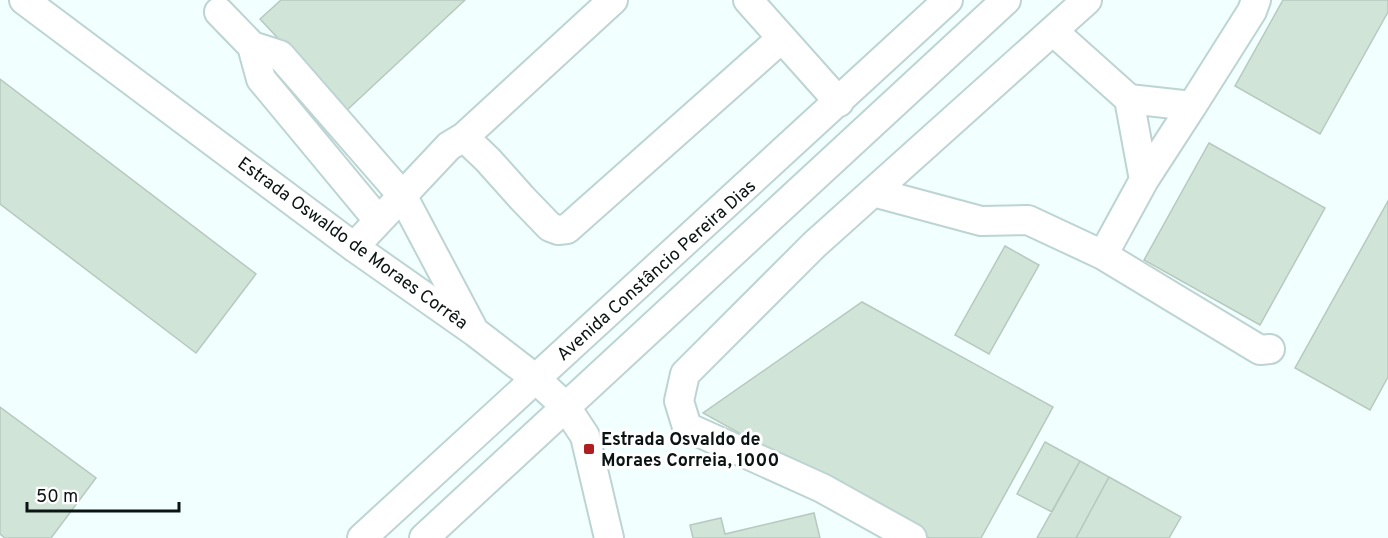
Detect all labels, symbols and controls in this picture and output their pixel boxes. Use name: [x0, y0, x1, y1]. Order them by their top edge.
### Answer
street label: Estrada Oswaldo de Moraes Corrêa: [232, 153, 472, 336]
street label: Avenida Constâncio Pereira Dias: [553, 175, 761, 367]
place label: Estrada Osvaldo de Moraes Correia, 1000: [601, 429, 779, 473]
marker: Estrada Osvaldo de Moraes Correia, 1000: [582, 442, 596, 456]
scale bar: [27, 475, 178, 513]
text: 50 m: [36, 486, 78, 509]

